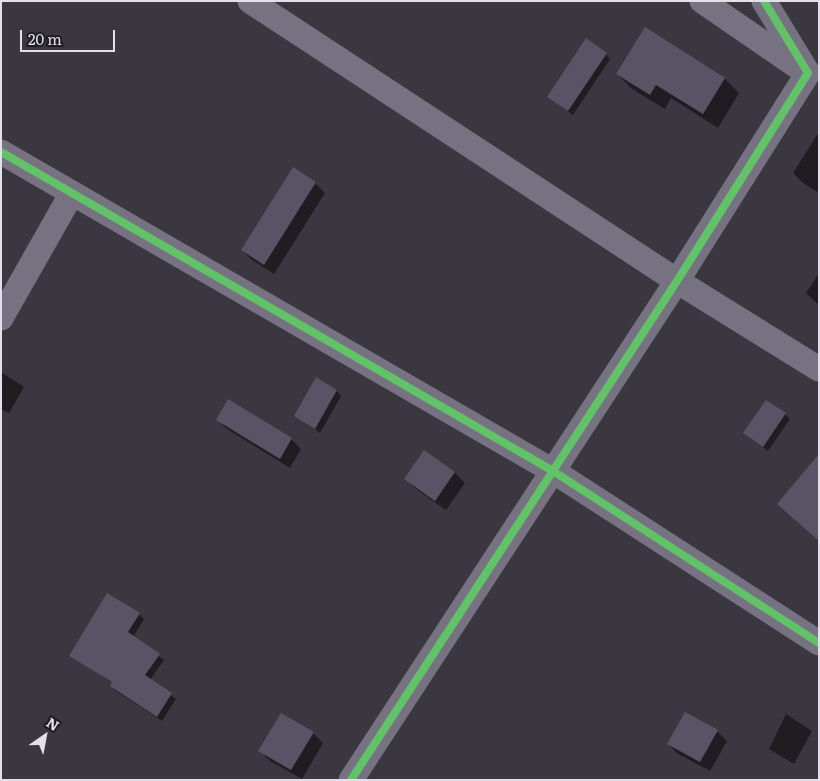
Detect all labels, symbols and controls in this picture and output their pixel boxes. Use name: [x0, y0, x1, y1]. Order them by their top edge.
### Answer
scale bar: [22, 20, 118, 52]
text: 20 m: [28, 27, 62, 50]
north arrow: [20, 711, 70, 761]
text: N: [43, 712, 64, 735]

